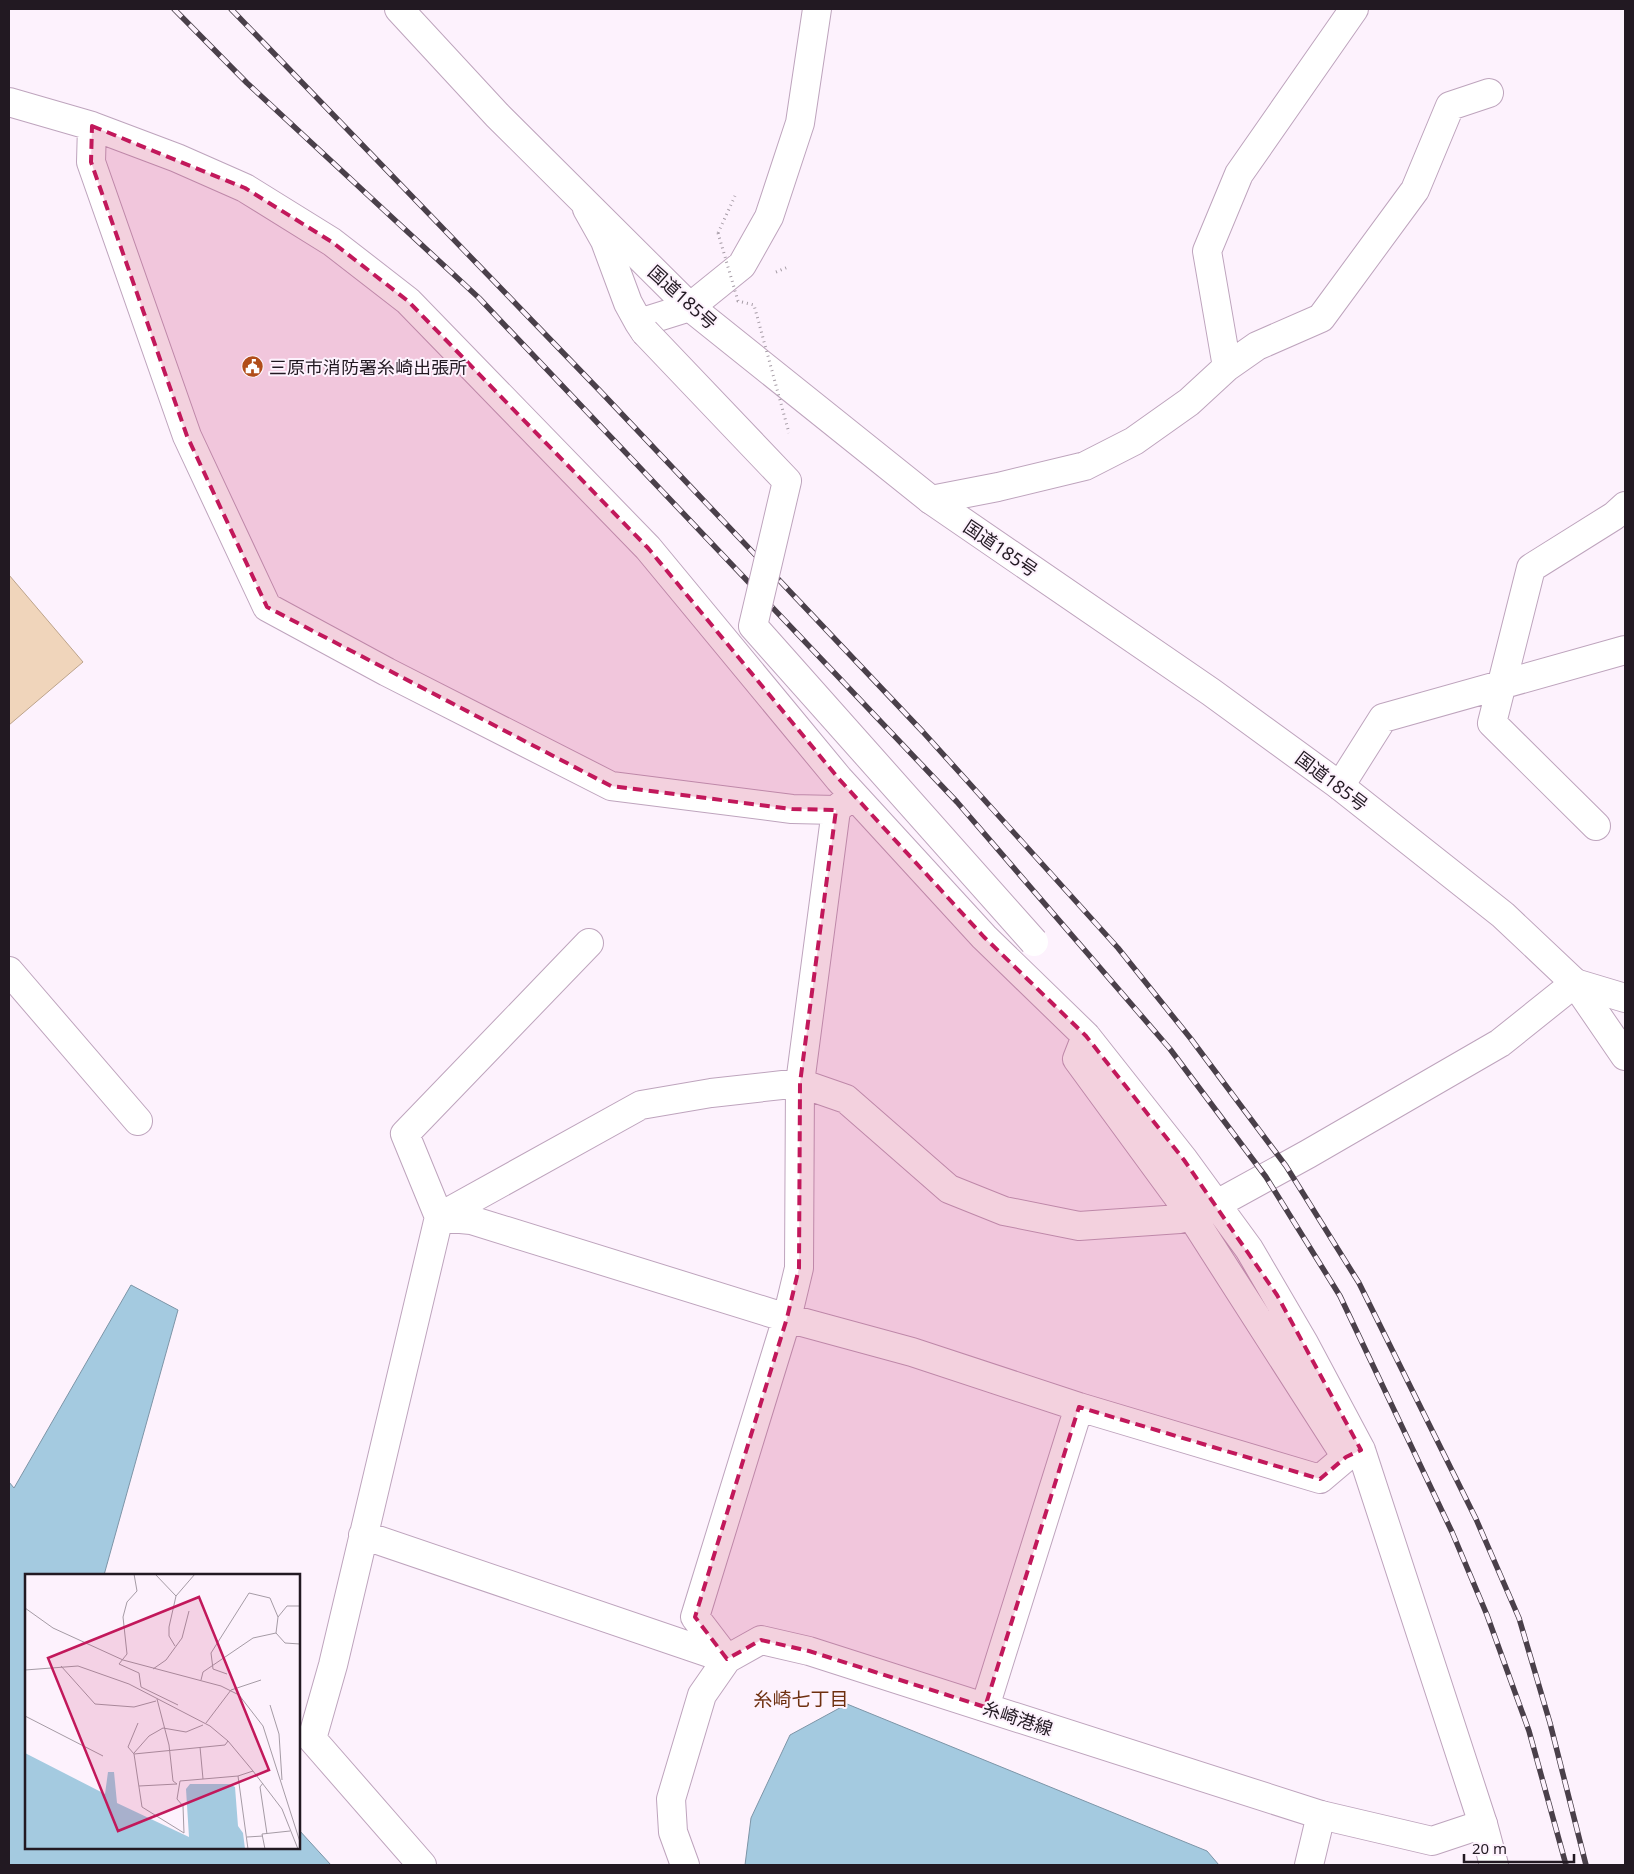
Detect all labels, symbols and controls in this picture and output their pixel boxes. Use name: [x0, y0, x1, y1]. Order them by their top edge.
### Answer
street label: 国道185号: [643, 260, 723, 334]
public building icon: 三原市消防署糸崎出張所: [241, 355, 265, 379]
place label: 三原市消防署糸崎出張所: [269, 355, 467, 379]
street label: 国道185号: [959, 514, 1043, 582]
street label: 国道185号: [1291, 746, 1373, 816]
inset map: [25, 1574, 300, 1849]
district label: 糸崎七丁目: [753, 1686, 849, 1712]
street label: 糸崎港線: [980, 1695, 1056, 1741]
scale bar: [1464, 1832, 1574, 1864]
text: 20 m: [1472, 1838, 1507, 1858]

